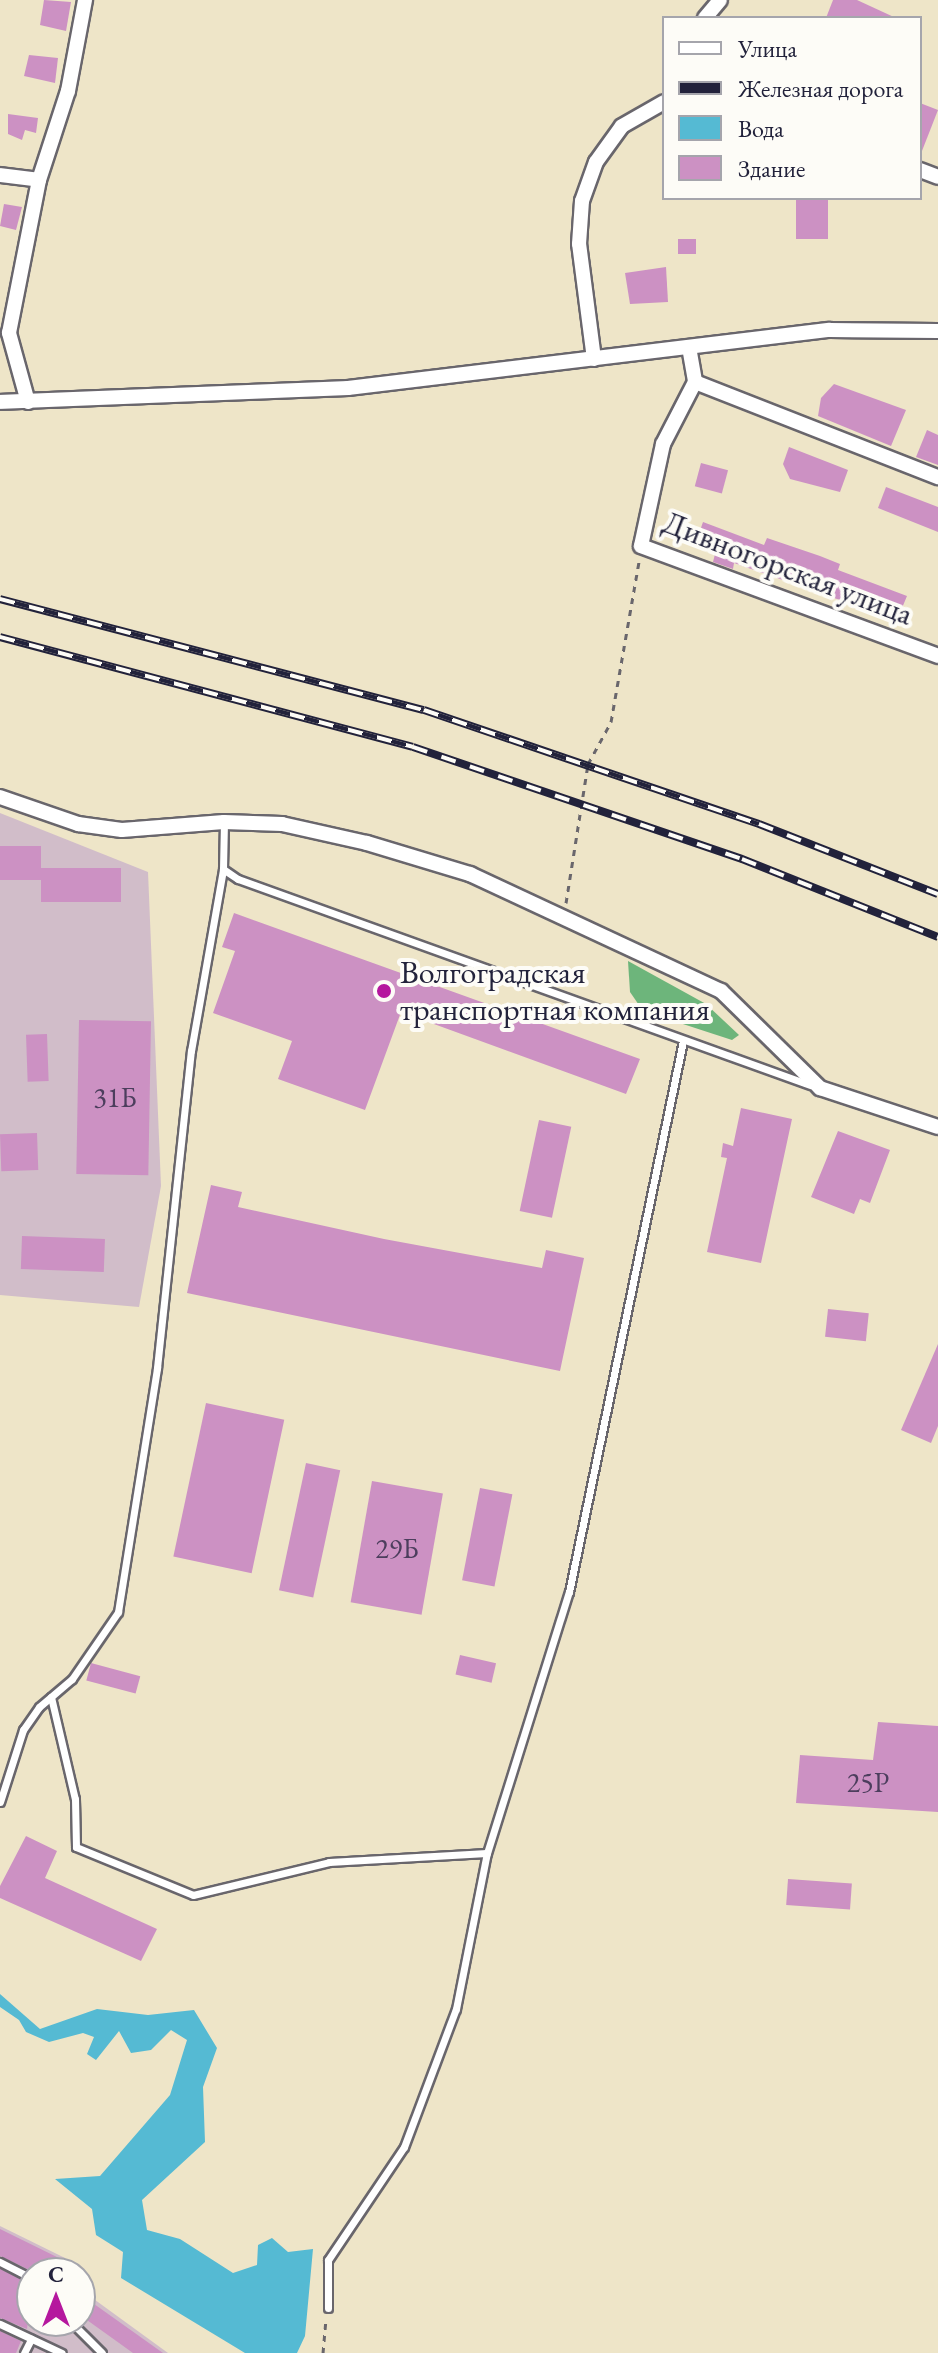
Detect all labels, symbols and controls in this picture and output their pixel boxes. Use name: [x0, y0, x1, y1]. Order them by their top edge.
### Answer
legend: [662, 16, 922, 200]
text: Улица: [738, 33, 797, 64]
text: Железная дорога: [738, 73, 903, 104]
text: Вода: [738, 113, 784, 144]
text: Здание: [738, 153, 805, 184]
street label: Дивногорская улица: [657, 503, 919, 633]
place label: Волгоградская транспортная компания: [400, 954, 710, 1029]
marker: Волгоградская транспортная компания: [375, 982, 393, 1000]
house number: 31Б: [93, 1080, 137, 1114]
house number: 29Б: [375, 1531, 419, 1565]
house number: 25Р: [847, 1765, 889, 1799]
north arrow: [16, 2257, 96, 2337]
text: С: [48, 2260, 64, 2289]

